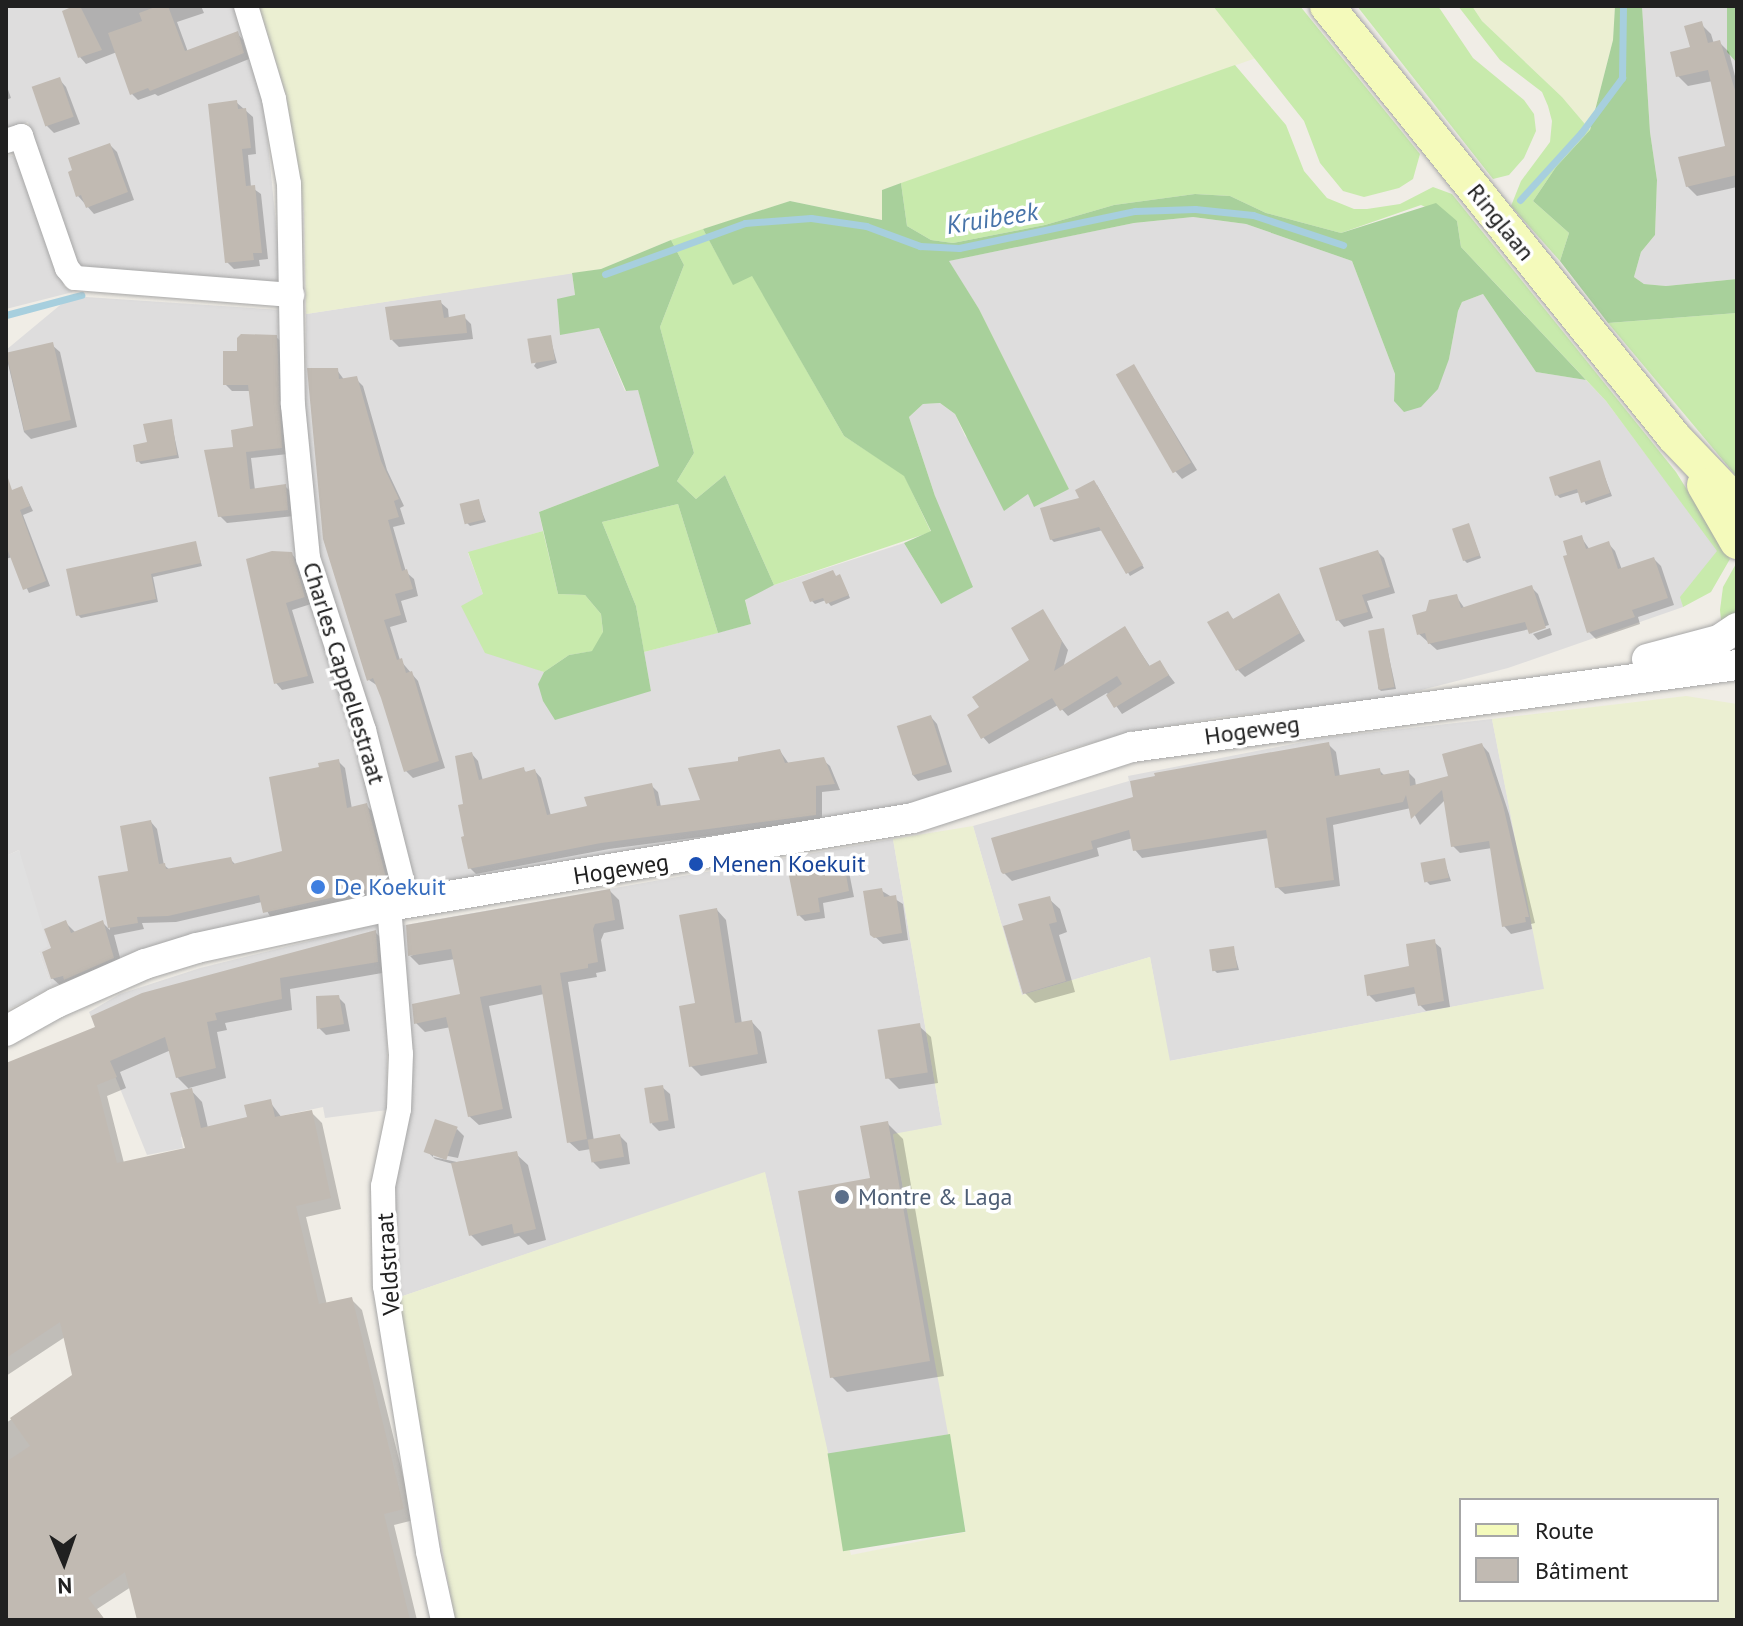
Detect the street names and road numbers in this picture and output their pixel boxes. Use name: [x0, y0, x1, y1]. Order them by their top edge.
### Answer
street label: Ringlaan: [1461, 178, 1541, 266]
street label: Charles Cappellestraat: [297, 559, 391, 787]
street label: Hogeweg: [1202, 709, 1302, 751]
street label: Hogeweg: [571, 847, 671, 891]
street label: Veldstraat: [370, 1212, 406, 1316]

